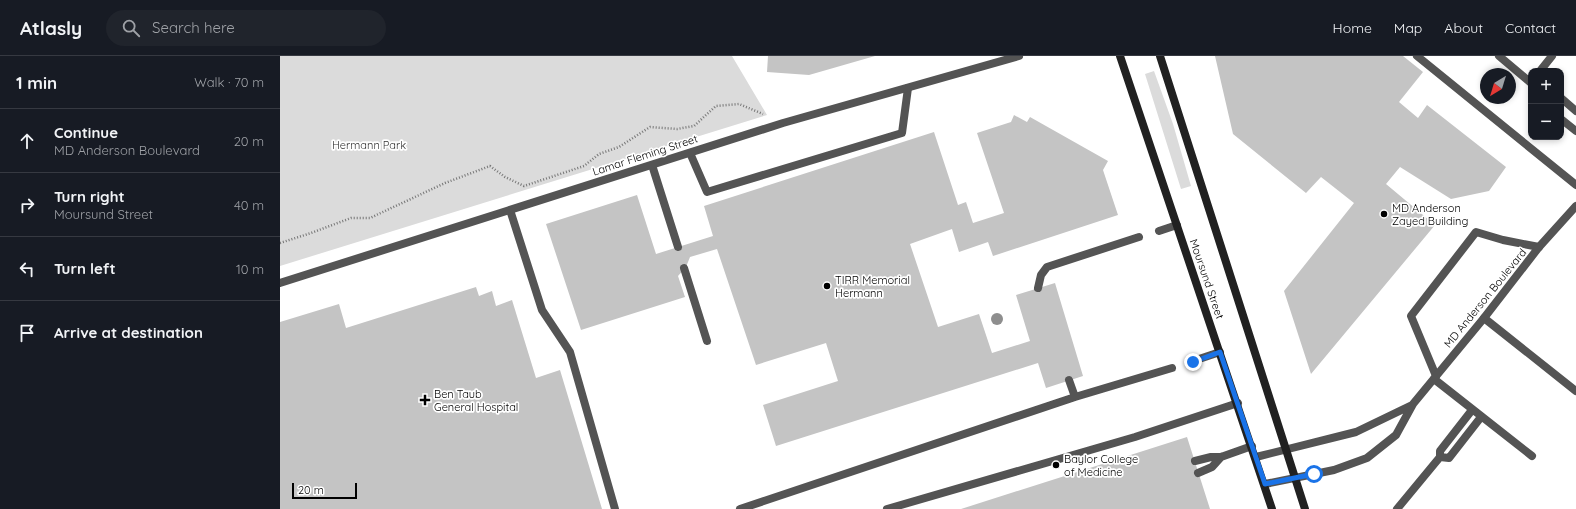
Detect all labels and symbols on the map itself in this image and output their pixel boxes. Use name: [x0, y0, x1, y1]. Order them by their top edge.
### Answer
north arrow: [1480, 68, 1516, 104]
street label: Lamar Fleming Street: [591, 131, 700, 179]
park label: Hermann Park: [332, 138, 406, 152]
place label: MD Anderson Zayed Building: [1392, 201, 1468, 228]
marker: MD Anderson Zayed Building: [1379, 209, 1389, 219]
street label: Moursund Street: [1187, 237, 1227, 321]
street label: MD Anderson Boulevard: [1441, 246, 1529, 350]
place label: TIRR Memorial Hermann: [835, 273, 910, 300]
marker: TIRR Memorial Hermann: [822, 281, 832, 291]
route end: [1184, 353, 1202, 371]
place label: Ben Taub General Hospital: [434, 387, 518, 414]
marker: Ben Taub General Hospital: [419, 394, 431, 406]
place label: Baylor College of Medicine: [1064, 452, 1138, 479]
marker: Baylor College of Medicine: [1051, 460, 1061, 470]
route start: [1305, 465, 1323, 483]
scale bar: [292, 481, 357, 500]

